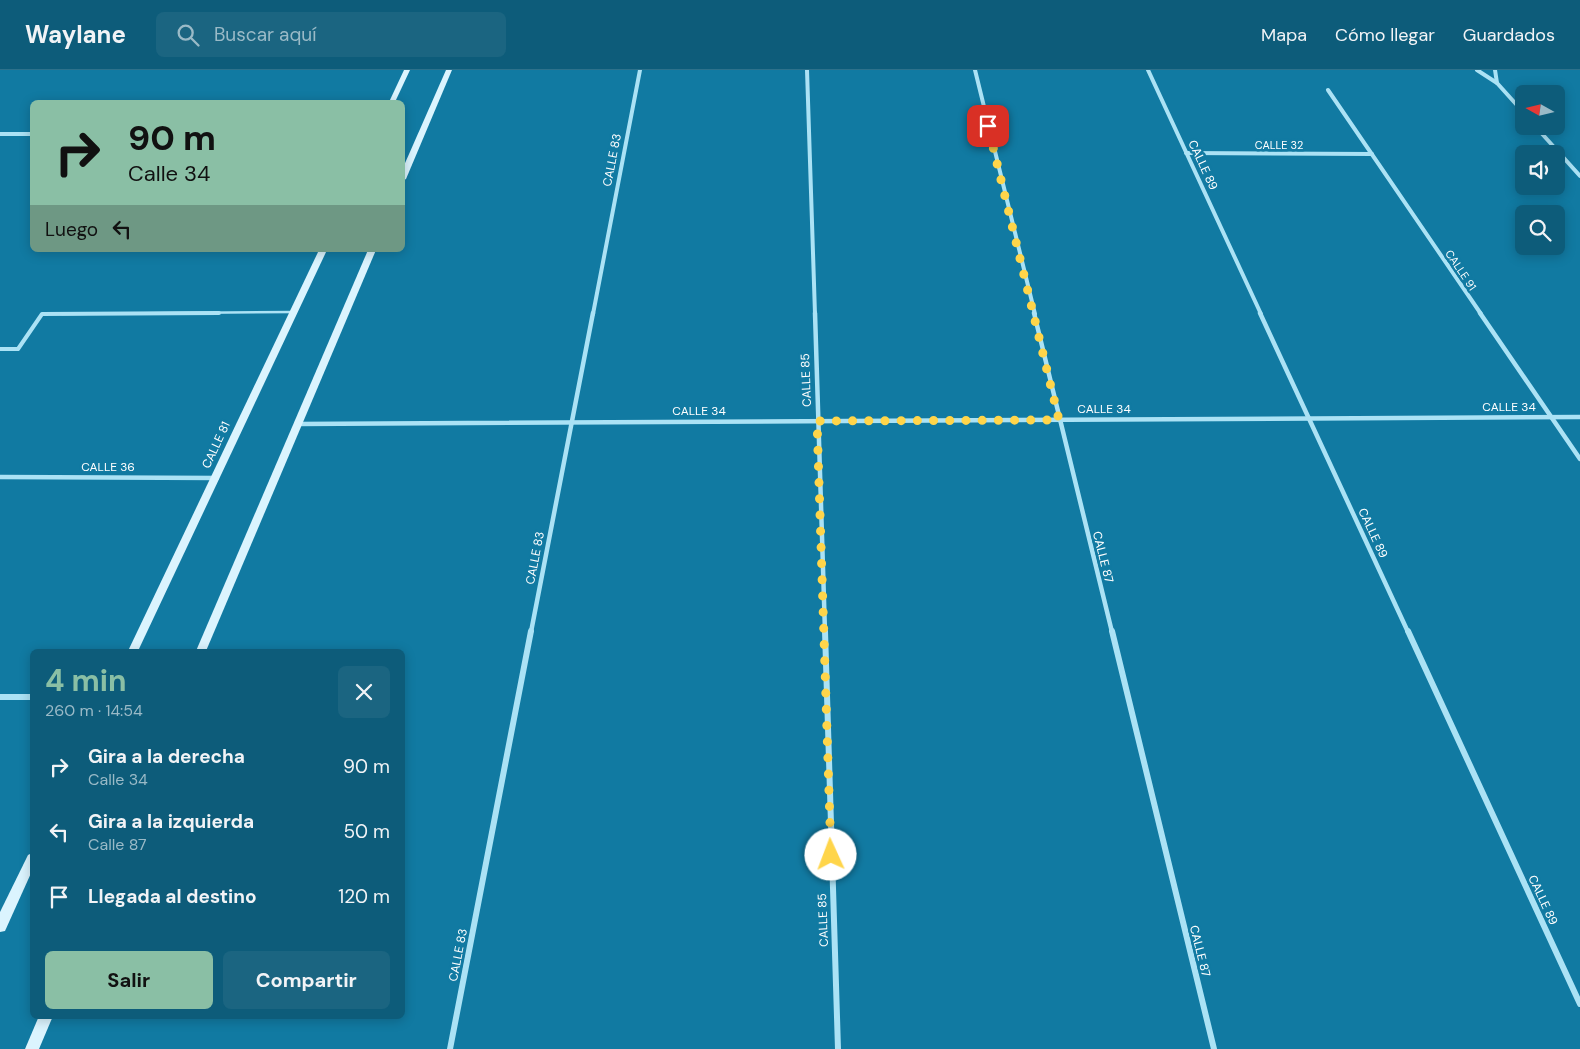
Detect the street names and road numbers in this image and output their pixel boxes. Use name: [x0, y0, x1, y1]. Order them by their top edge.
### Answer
street label: CALLE 83: [599, 132, 625, 188]
street label: CALLE 89: [1184, 137, 1222, 193]
street label: CALLE 32: [1255, 138, 1303, 152]
street label: CALLE 91: [1442, 247, 1480, 293]
street label: CALLE 85: [797, 353, 815, 407]
street label: CALLE 34: [1482, 399, 1536, 415]
street label: CALLE 34: [1077, 401, 1131, 417]
street label: CALLE 34: [672, 403, 726, 419]
street label: CALLE 81: [198, 419, 234, 471]
street label: CALLE 36: [81, 459, 135, 475]
street label: CALLE 89: [1354, 505, 1392, 561]
street label: CALLE 83: [522, 530, 548, 586]
street label: CALLE 87: [1089, 530, 1117, 584]
street label: CALLE 89: [1524, 872, 1562, 928]
street label: CALLE 85: [814, 893, 832, 947]
street label: CALLE 87: [1186, 924, 1214, 978]
street label: CALLE 83: [445, 927, 471, 983]

